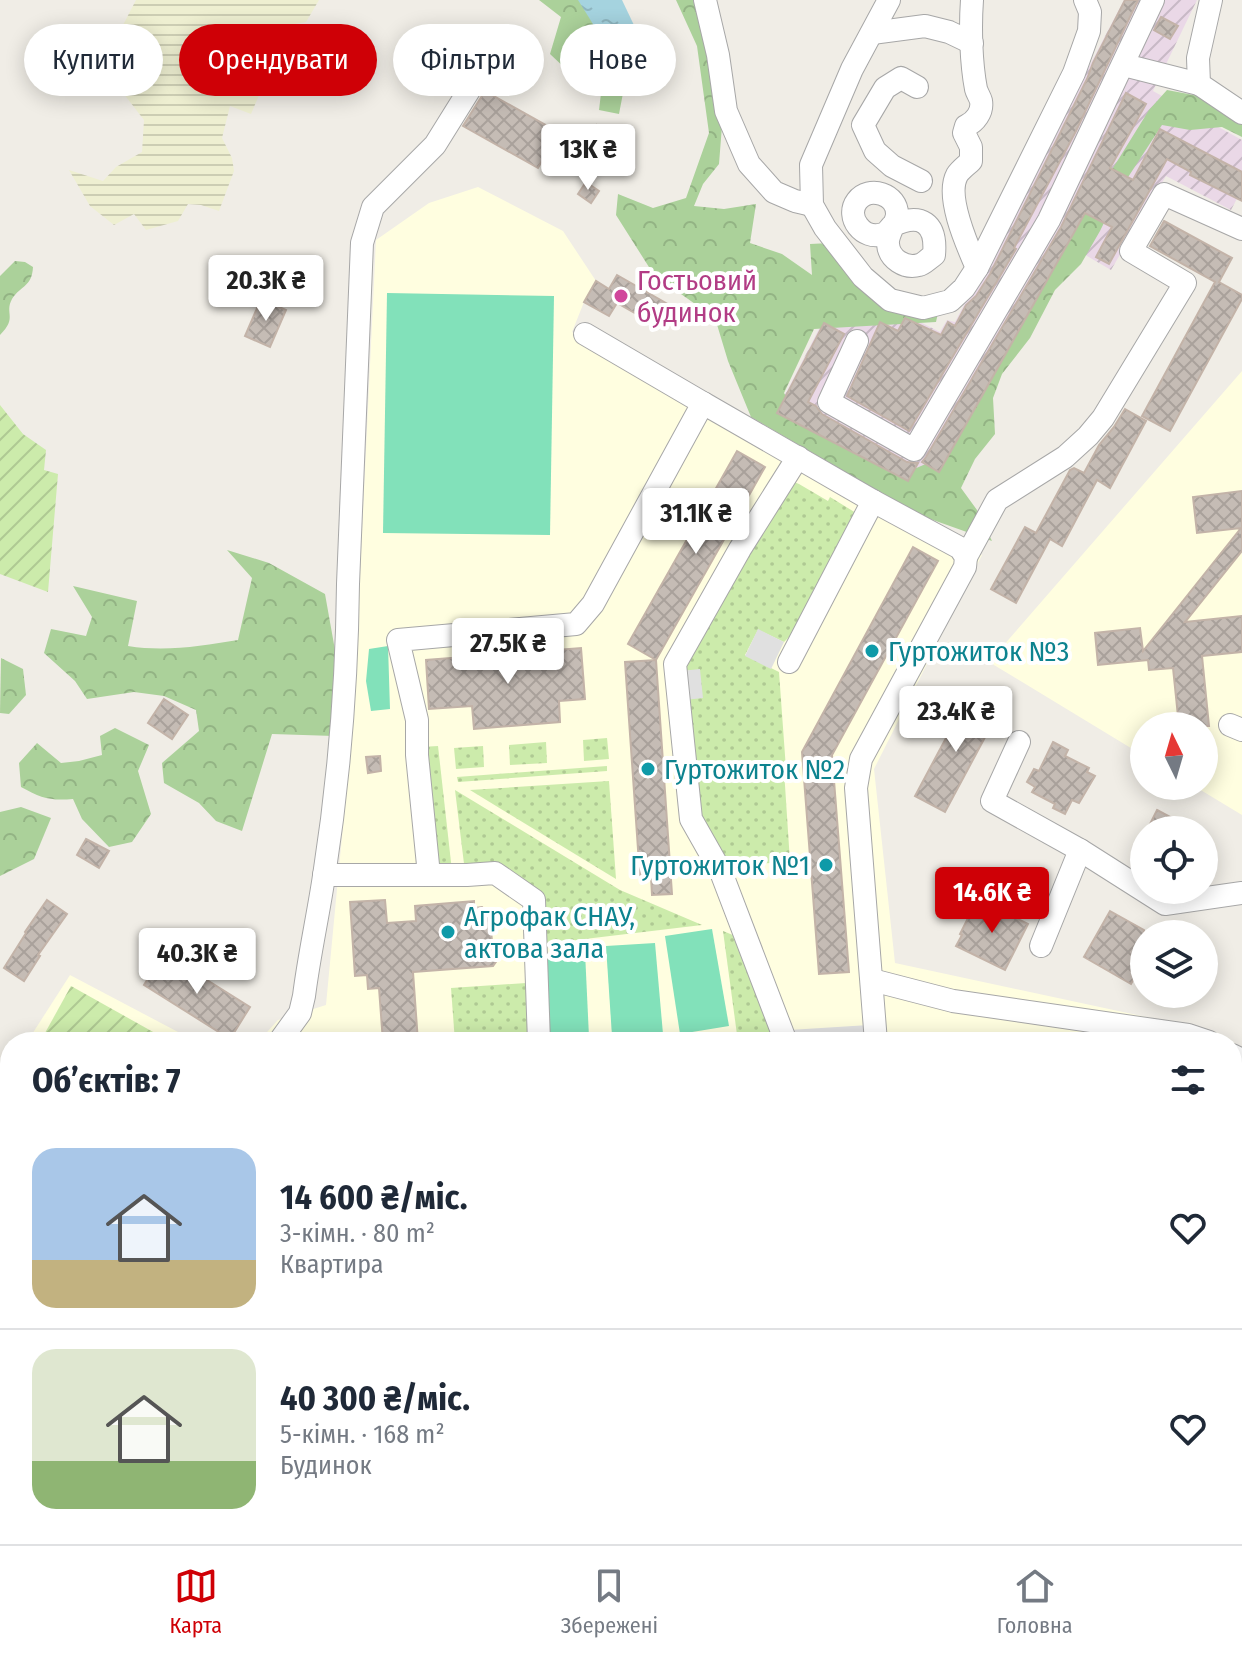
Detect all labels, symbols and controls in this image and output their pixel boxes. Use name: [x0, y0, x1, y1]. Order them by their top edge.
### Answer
chip: Купити: [24, 24, 163, 96]
chip: Орендувати: [179, 24, 377, 96]
chip: Фільтри: [393, 24, 544, 96]
chip: Нове: [560, 24, 676, 96]
pin: 13K ₴: [532, 124, 644, 192]
text: 13K ₴: [559, 134, 617, 165]
pin: 20.3K ₴: [192, 255, 340, 323]
place label: Гостьовий будинок: [637, 264, 757, 329]
text: 20.3K ₴: [226, 265, 306, 296]
marker: Гостьовий будинок: [612, 287, 630, 305]
pin: 31.1K ₴: [622, 488, 770, 556]
text: 31.1K ₴: [660, 498, 732, 529]
pin: 27.5K ₴: [434, 618, 582, 686]
text: 27.5K ₴: [470, 628, 546, 659]
place label: Гуртожиток №3: [888, 635, 1069, 668]
marker: Гуртожиток №3: [863, 642, 881, 660]
pin: 23.4K ₴: [882, 686, 1030, 754]
text: 23.4K ₴: [917, 696, 995, 727]
north arrow: [1130, 712, 1218, 800]
map controls: [1130, 712, 1218, 1008]
place label: Гуртожиток №2: [664, 753, 845, 786]
marker: Гуртожиток №2: [639, 760, 657, 778]
button: locate: [1130, 816, 1218, 904]
place label: Гуртожиток №1: [630, 849, 810, 882]
marker: Гуртожиток №1: [817, 856, 835, 874]
pin: 14.6K ₴: [918, 867, 1066, 935]
text: 14.6K ₴: [953, 877, 1031, 908]
place label: Агрофак СНАУ, актова зала: [464, 900, 635, 965]
button: layers: [1130, 920, 1218, 1008]
marker: Агрофак СНАУ, актова зала: [439, 923, 457, 941]
pin: 40.3K ₴: [123, 928, 271, 996]
text: 40.3K ₴: [157, 938, 237, 969]
icon: filters: [1166, 1058, 1210, 1102]
text: Об’єктів: 7: [32, 1060, 180, 1101]
text: 14 600 ₴/міс.: [280, 1177, 467, 1218]
icon: home: [96, 1180, 192, 1276]
icon: heart: [1166, 1206, 1210, 1250]
text: 3-кімн. · 80 m²: [280, 1218, 435, 1249]
text: Квартира: [280, 1249, 384, 1280]
text: 40 300 ₴/міс.: [280, 1378, 470, 1419]
icon: home: [96, 1381, 192, 1477]
icon: heart: [1166, 1407, 1210, 1451]
text: 5-кімн. · 168 m²: [280, 1419, 445, 1450]
text: Будинок: [280, 1450, 372, 1481]
tab: Карта: [169, 1564, 222, 1639]
tab: Збережені: [561, 1564, 658, 1639]
tab: Головна: [997, 1564, 1073, 1639]

